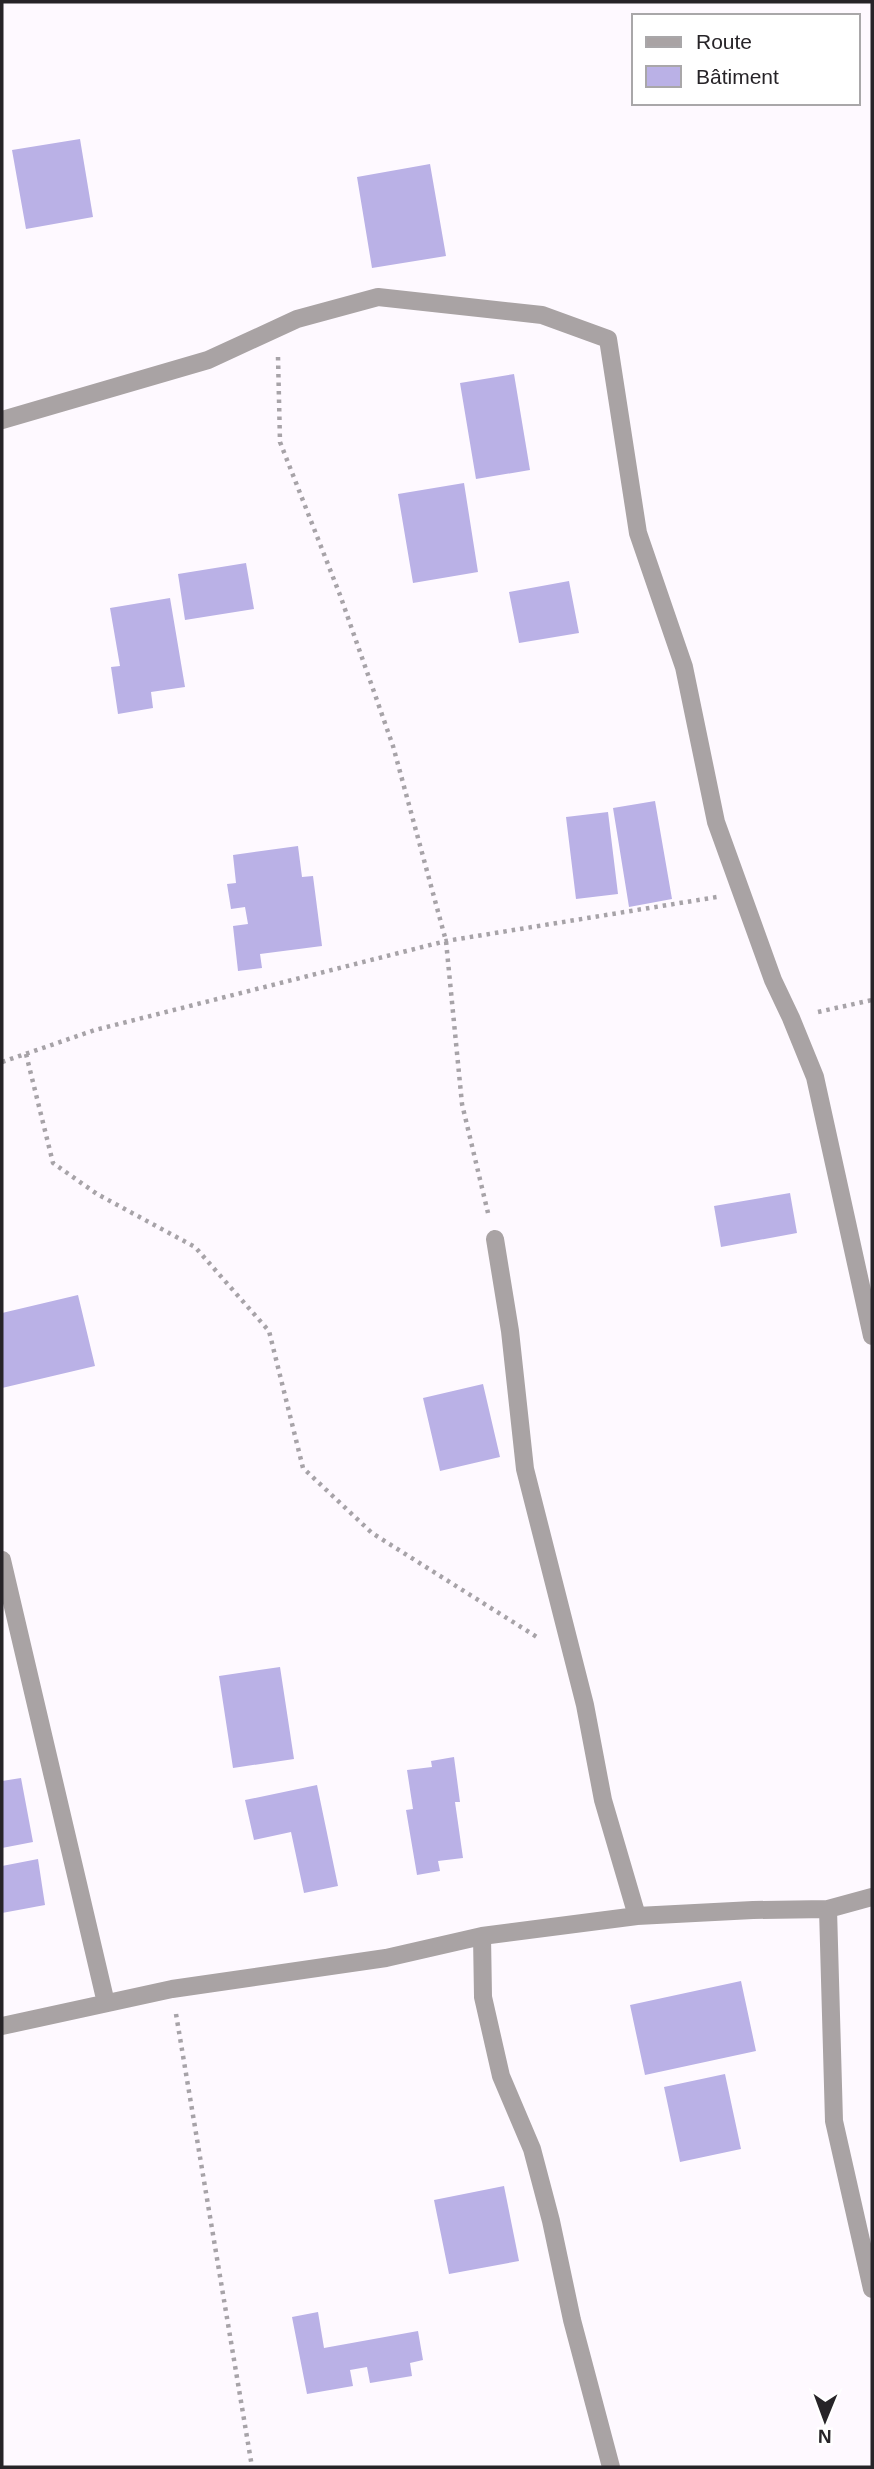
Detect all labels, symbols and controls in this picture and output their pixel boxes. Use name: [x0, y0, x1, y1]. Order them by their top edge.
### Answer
legend: [632, 14, 860, 105]
text: Route: [696, 30, 752, 53]
text: Bâtiment: [696, 65, 779, 88]
north arrow: [790, 2385, 860, 2455]
text: N: [818, 2426, 832, 2447]

